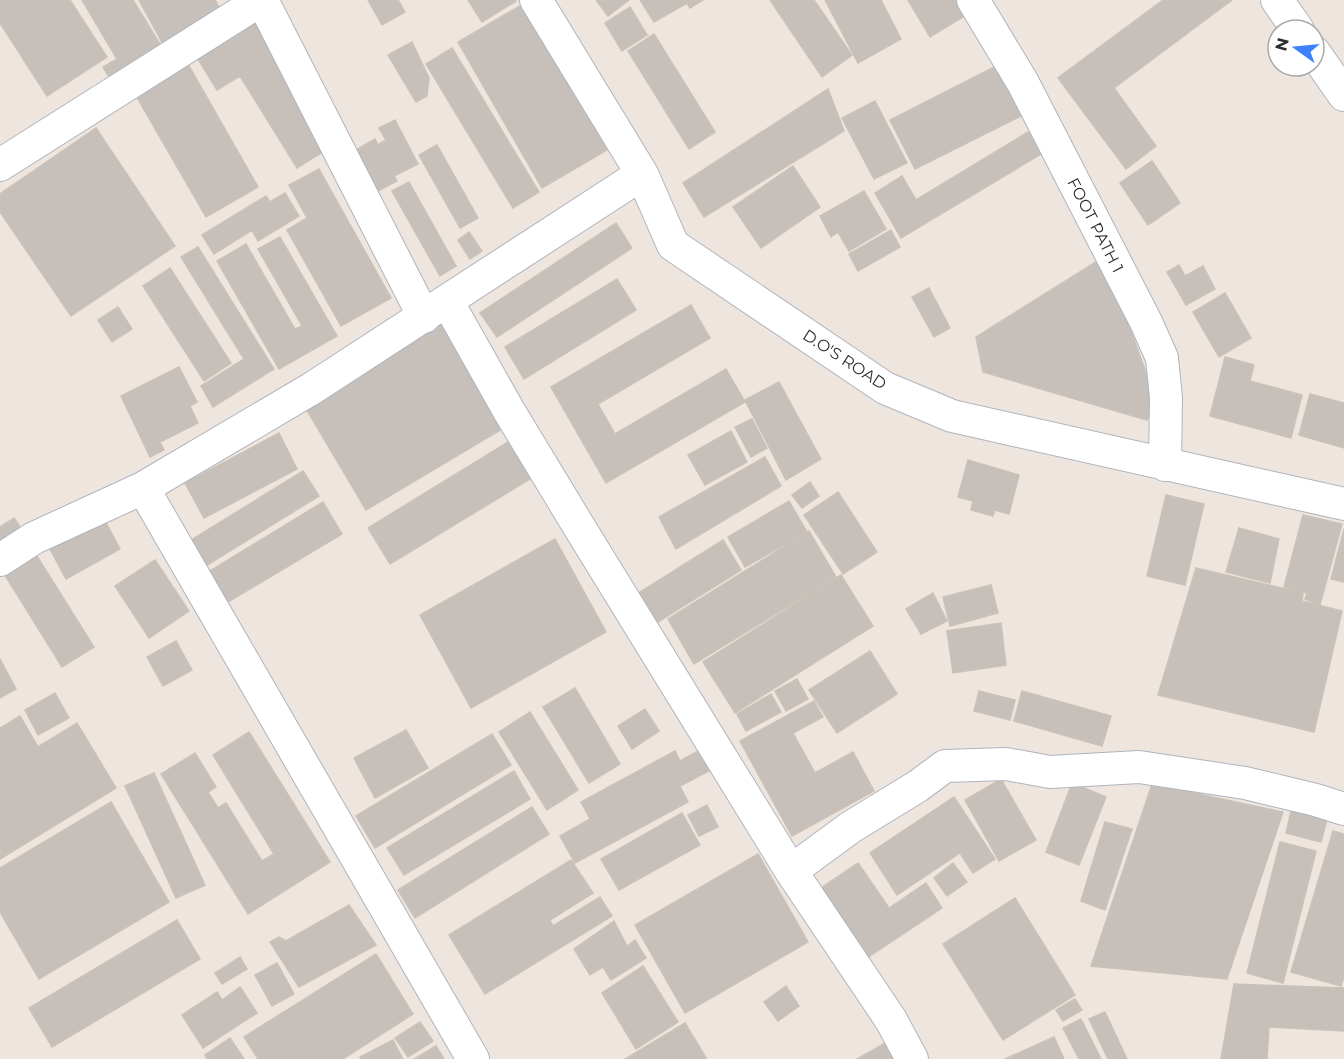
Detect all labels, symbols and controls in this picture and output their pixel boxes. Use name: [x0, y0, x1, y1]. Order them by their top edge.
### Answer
north arrow: [1266, 18, 1326, 78]
text: N: [1271, 36, 1293, 53]
street label: FOOT PATH 1: [1064, 175, 1128, 276]
street label: D.O'S ROAD: [799, 325, 890, 394]

